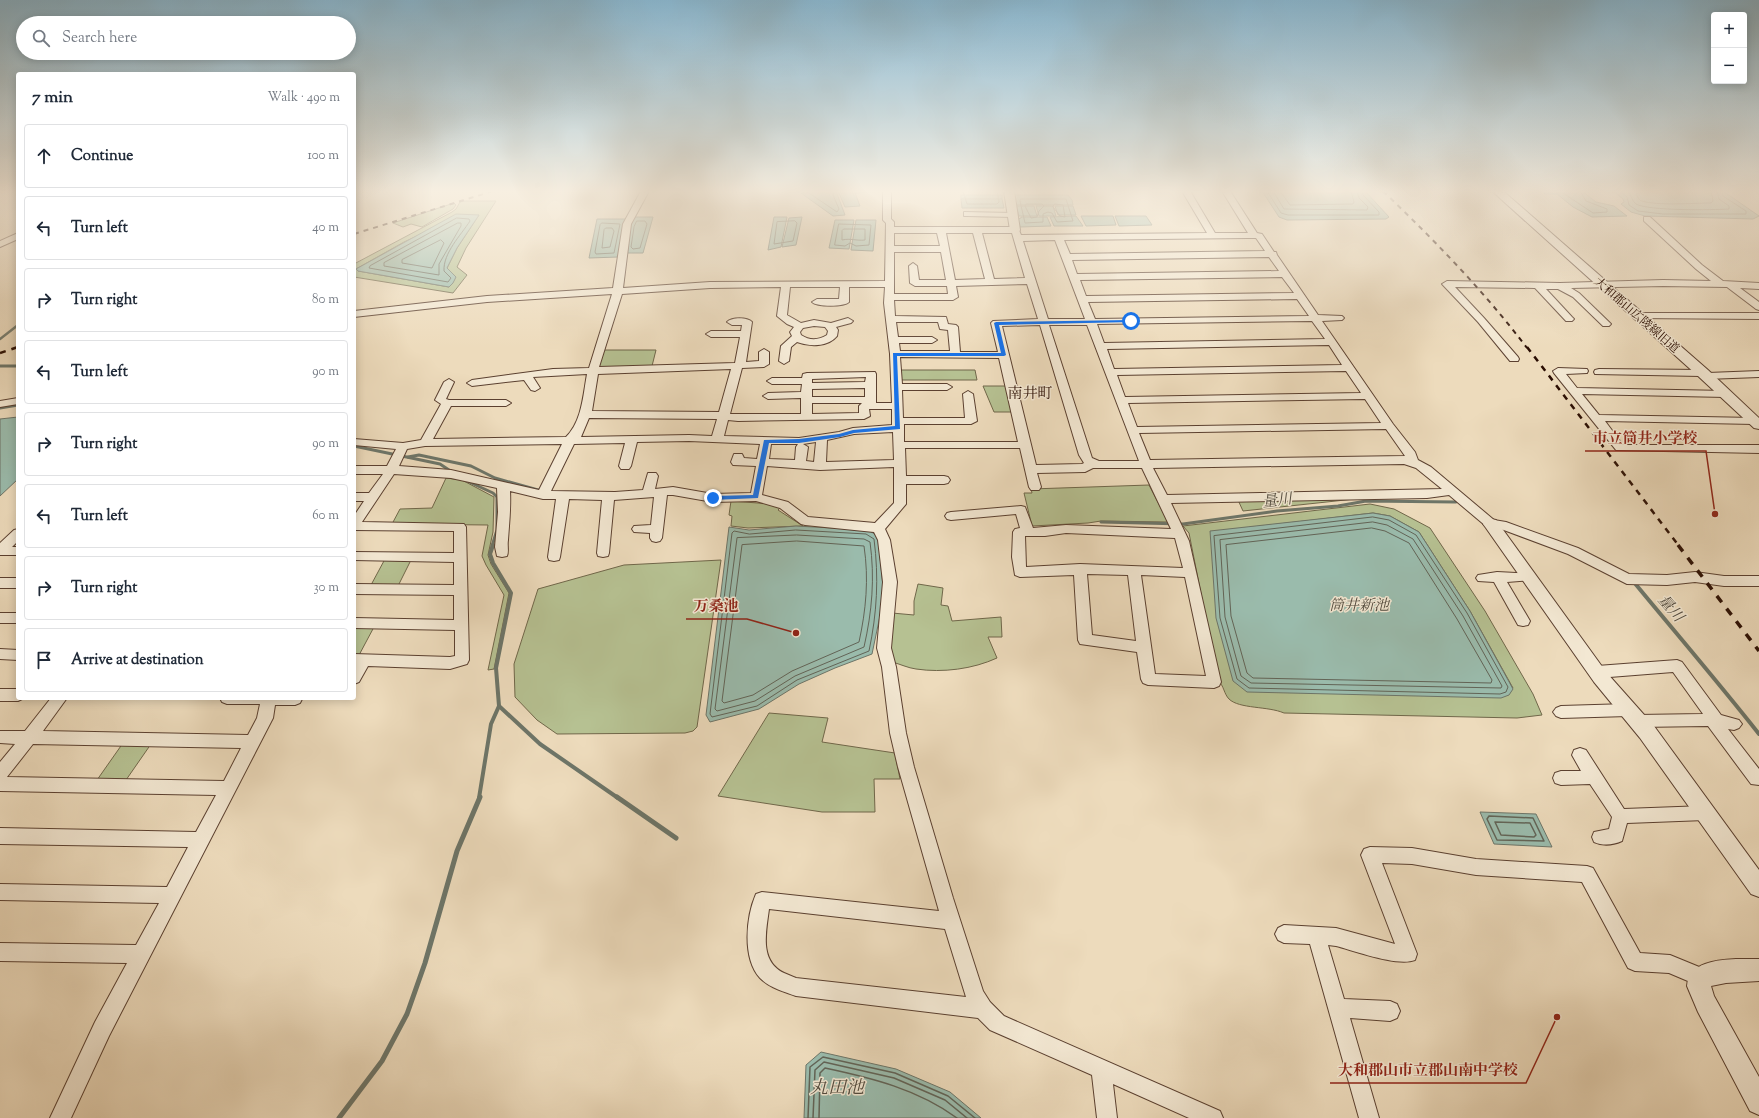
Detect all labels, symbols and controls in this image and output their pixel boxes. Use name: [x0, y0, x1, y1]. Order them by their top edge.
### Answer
map controls: [1711, 12, 1747, 84]
button: +: [1711, 12, 1747, 48]
search box: [16, 16, 356, 60]
icon: search: [30, 27, 52, 49]
text: Search here: [62, 28, 137, 49]
button: −: [1711, 48, 1747, 84]
text: 7 min: [32, 86, 73, 110]
text: Walk · 490 m: [268, 89, 340, 107]
icon: ahead: [33, 145, 55, 167]
text: Continue: [71, 146, 133, 167]
text: 100 m: [307, 147, 339, 165]
icon: left: [33, 217, 55, 239]
text: Turn left: [71, 218, 128, 239]
text: 40 m: [312, 219, 339, 237]
street label: 大和郡山広陵線旧道: [1590, 274, 1683, 358]
icon: right: [33, 289, 55, 311]
text: Turn right: [71, 290, 137, 311]
text: 80 m: [312, 291, 339, 309]
route start: [1122, 312, 1140, 330]
icon: left: [33, 361, 55, 383]
text: Turn left: [71, 362, 128, 383]
text: 90 m: [312, 363, 339, 381]
district label: 南井町: [1007, 384, 1053, 405]
callout: 市立筒井小学校: [1585, 424, 1706, 451]
text: 市立筒井小学校: [1592, 429, 1698, 450]
icon: right: [33, 433, 55, 455]
text: Turn right: [71, 434, 137, 455]
text: 90 m: [312, 435, 339, 453]
route end: [704, 489, 722, 507]
water label: 量川: [1261, 489, 1295, 514]
icon: left: [33, 505, 55, 527]
text: Turn left: [71, 506, 128, 527]
text: 60 m: [312, 507, 339, 525]
icon: right: [33, 577, 55, 599]
text: Turn right: [71, 578, 137, 599]
text: 30 m: [313, 579, 339, 597]
water label: 量川: [1652, 591, 1689, 629]
callout: 万桑池: [686, 592, 747, 619]
water label: 筒井新池: [1329, 596, 1391, 617]
text: 万桑池: [693, 597, 739, 618]
icon: arrive: [33, 649, 55, 671]
text: Arrive at destination: [71, 650, 204, 671]
callout: 大和郡山市立郡山南中学校: [1330, 1056, 1526, 1083]
text: 大和郡山市立郡山南中学校: [1338, 1061, 1518, 1082]
water label: 丸田池: [810, 1076, 866, 1102]

